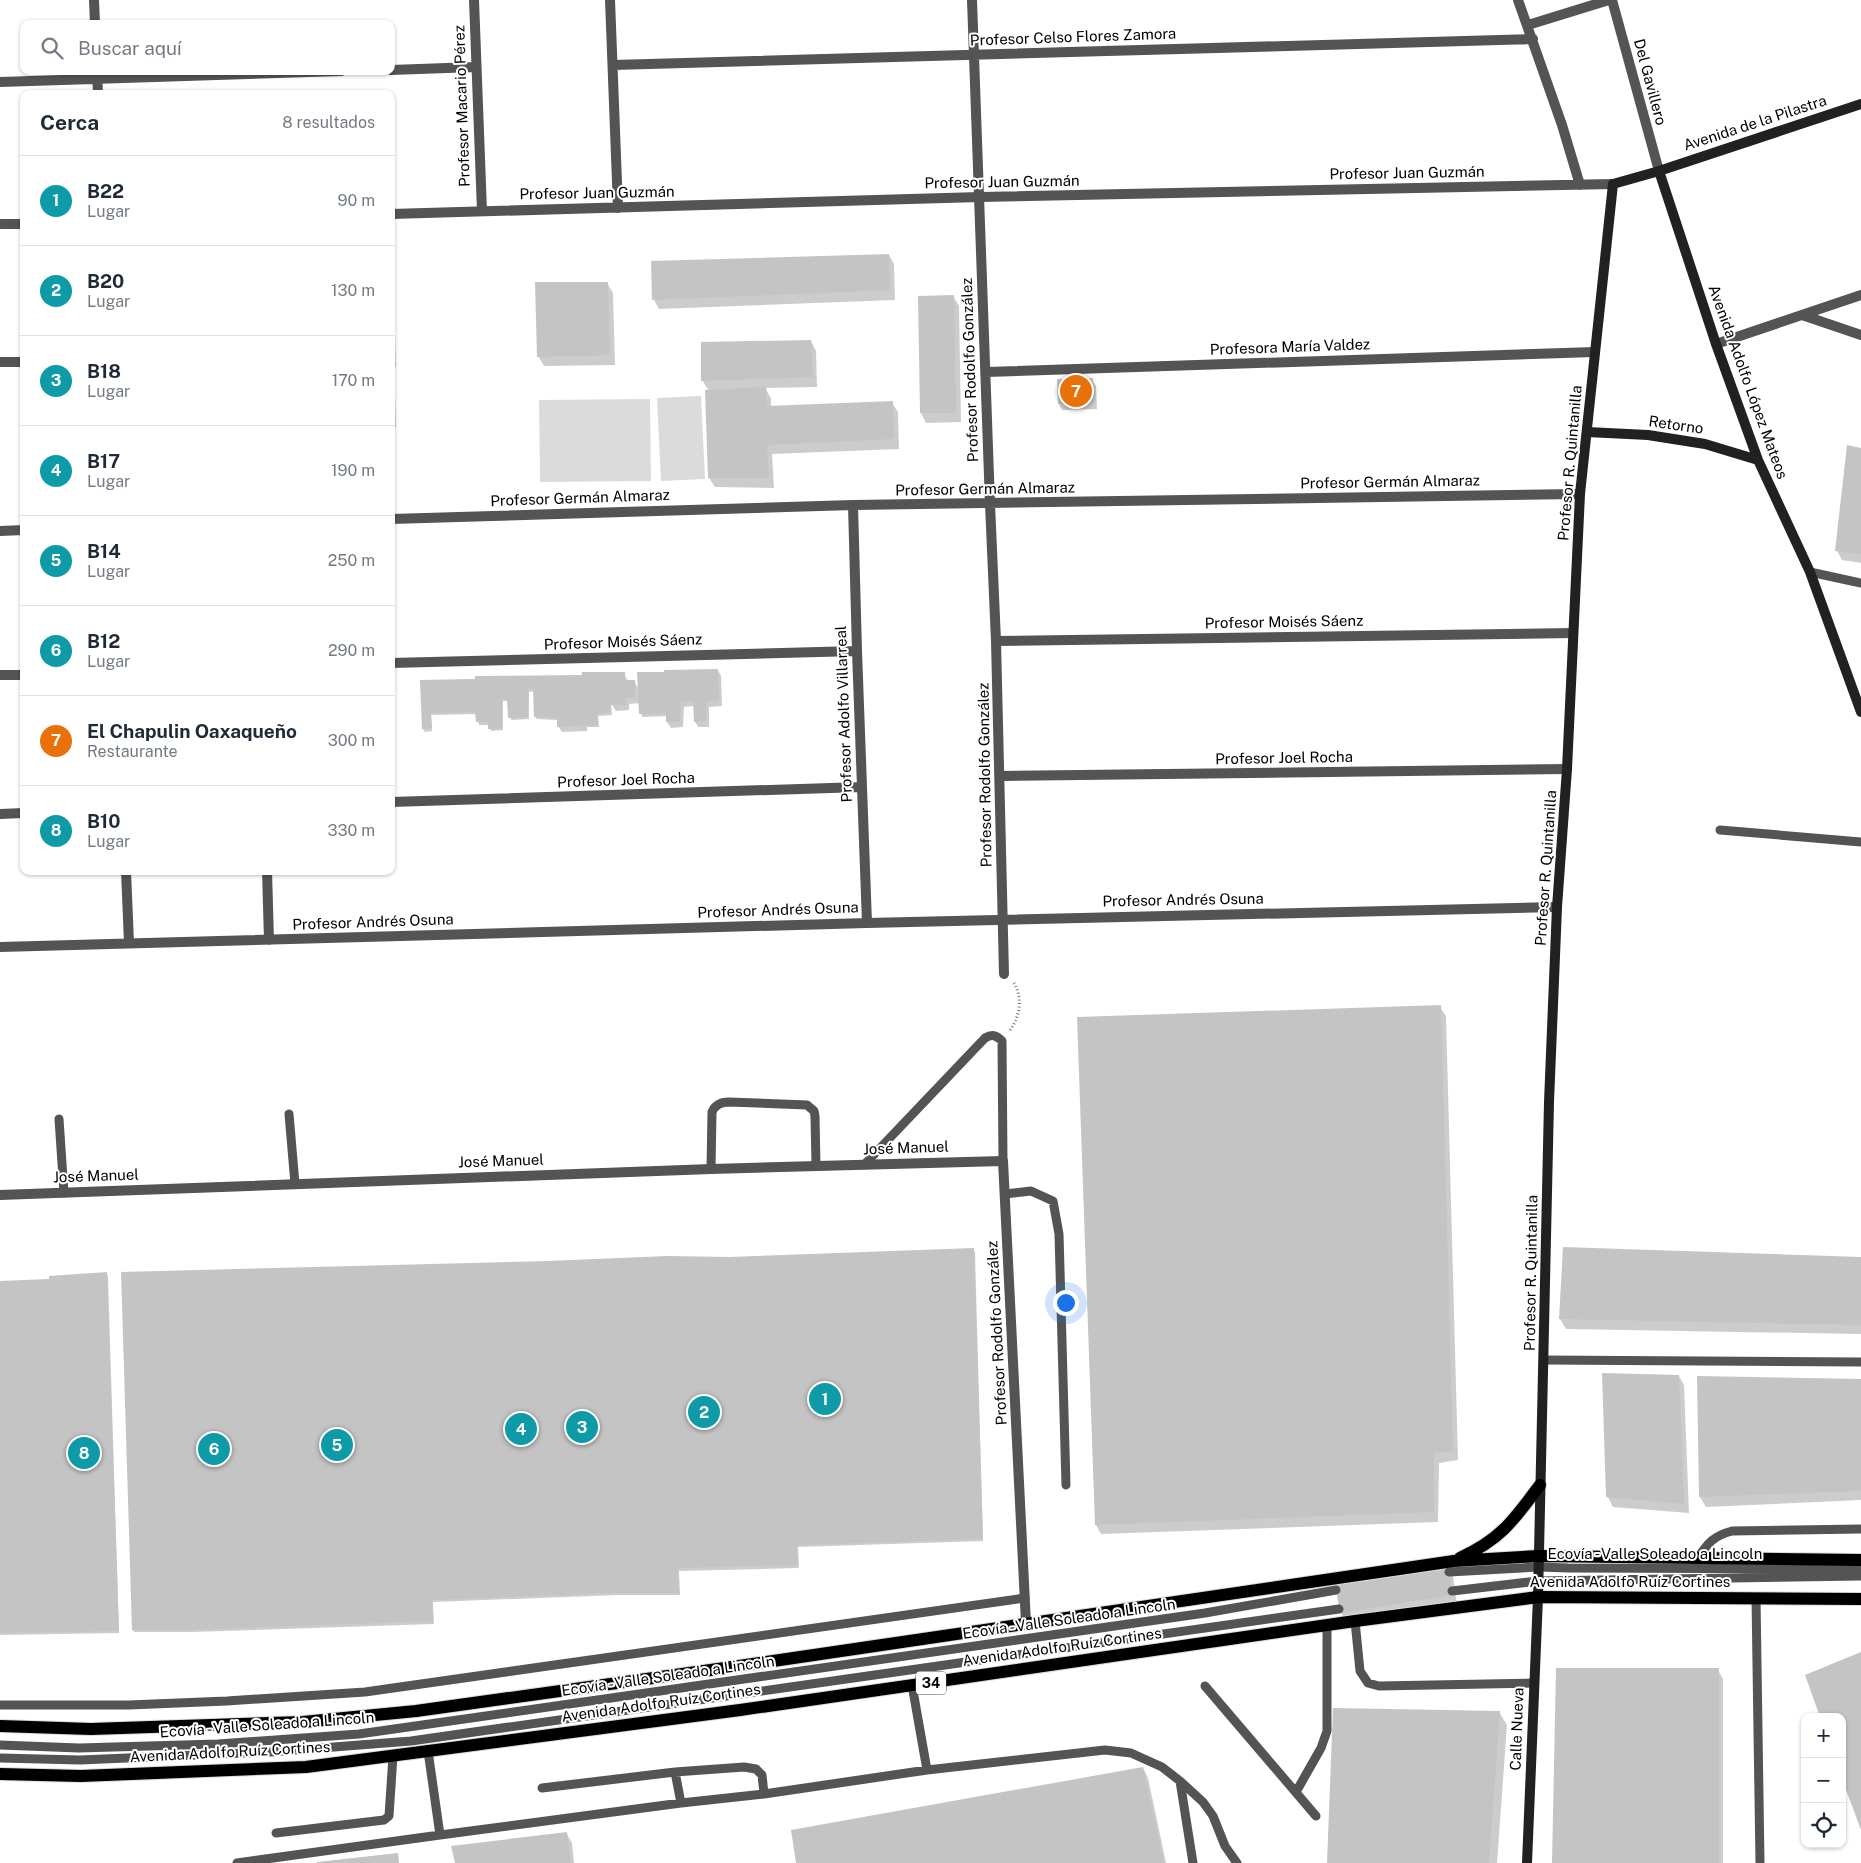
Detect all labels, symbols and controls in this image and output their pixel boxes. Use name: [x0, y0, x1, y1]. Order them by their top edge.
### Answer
search box: [20, 20, 395, 75]
street label: Profesor Celso Flores Zamora: [970, 24, 1176, 49]
street label: Profesor Macario Pérez: [450, 25, 473, 187]
icon: search: [38, 34, 66, 62]
text: Buscar aquí: [78, 37, 182, 59]
street label: Del Gavillero: [1631, 37, 1670, 127]
street label: Avenida de la Pilastra: [1681, 91, 1828, 154]
text: Cerca: [40, 110, 99, 135]
text: 8 resultados: [282, 113, 375, 132]
street label: Profesor Juan Guzmán: [1329, 163, 1485, 182]
street label: Profesor Juan Guzmán: [924, 172, 1080, 191]
text: B22: [87, 180, 124, 202]
street label: Profesor Juan Guzmán: [519, 183, 675, 202]
text: 1: [53, 191, 59, 210]
text: 90 m: [338, 191, 375, 210]
text: Lugar: [87, 202, 130, 221]
text: B20: [87, 270, 124, 292]
street label: Profesor Rodolfo González: [958, 277, 981, 463]
text: 2: [51, 281, 61, 300]
text: 130 m: [331, 281, 375, 300]
street label: Avenida Adolfo López Mateos: [1705, 283, 1792, 481]
text: Lugar: [87, 292, 130, 311]
street label: Profesora María Valdez: [1210, 335, 1370, 358]
text: B18: [87, 360, 121, 382]
text: 3: [51, 371, 61, 390]
text: 170 m: [332, 371, 375, 390]
pin: 7: [1060, 372, 1092, 410]
text: Lugar: [87, 382, 130, 401]
street label: Profesor R. Quintanilla: [1554, 384, 1585, 541]
street label: Retorno: [1648, 412, 1705, 437]
text: B17: [87, 450, 120, 472]
text: 4: [51, 461, 61, 480]
text: 190 m: [331, 461, 375, 480]
street label: Profesor Germán Almaraz: [1300, 471, 1480, 492]
text: Lugar: [87, 472, 130, 491]
street label: Profesor Germán Almaraz: [895, 478, 1075, 499]
street label: Profesor Germán Almaraz: [490, 486, 670, 509]
text: B14: [87, 540, 121, 562]
text: 5: [51, 551, 61, 570]
text: 250 m: [328, 551, 375, 570]
text: Lugar: [87, 562, 130, 581]
street label: Profesor Moisés Sáenz: [1205, 612, 1363, 631]
street label: Profesor Adolfo Villarreal: [832, 625, 855, 803]
text: B12: [87, 630, 120, 652]
street label: Profesor Moisés Sáenz: [543, 630, 703, 653]
text: 6: [51, 641, 61, 660]
text: 290 m: [328, 641, 375, 660]
text: Lugar: [87, 652, 130, 671]
street label: Profesor Rodolfo González: [974, 683, 995, 867]
text: El Chapulin Oaxaqueño: [87, 720, 297, 742]
text: 7: [51, 731, 61, 750]
text: 300 m: [328, 731, 375, 750]
text: Restaurante: [87, 742, 178, 761]
street label: Profesor Joel Rocha: [1215, 748, 1353, 767]
street label: Profesor Joel Rocha: [557, 769, 695, 790]
street label: Profesor R. Quintanilla: [1532, 789, 1559, 946]
text: B10: [87, 810, 120, 832]
text: 8: [51, 821, 61, 840]
text: 330 m: [328, 821, 375, 840]
text: Lugar: [87, 832, 130, 851]
street label: Profesor Andrés Osuna: [1102, 890, 1264, 909]
street label: Profesor Andrés Osuna: [697, 898, 859, 921]
street label: Profesor Andrés Osuna: [292, 910, 454, 933]
street label: José Manuel: [863, 1138, 949, 1157]
street label: José Manuel: [458, 1151, 544, 1170]
street label: José Manuel: [53, 1166, 139, 1185]
street label: Profesor R. Quintanilla: [1521, 1195, 1540, 1351]
street label: Profesor Rodolfo González: [983, 1240, 1010, 1426]
your location: [1053, 1290, 1079, 1316]
pin: 1: [809, 1380, 841, 1418]
pin: 2: [688, 1393, 720, 1431]
pin: 3: [566, 1408, 598, 1446]
pin: 4: [505, 1410, 537, 1448]
pin: 5: [321, 1426, 353, 1464]
pin: 6: [198, 1430, 230, 1468]
pin: 8: [68, 1434, 100, 1472]
street label: Ecovía - Valle Soleado a Lincoln: [1547, 1545, 1763, 1562]
street label: Avenida Adolfo Ruíz Cortines: [1530, 1573, 1730, 1590]
street label: Ecovía - Valle Soleado a Lincoln: [961, 1595, 1177, 1642]
street label: Avenida Adolfo Ruíz Cortines: [961, 1624, 1163, 1669]
street label: Ecovía - Valle Soleado a Lincoln: [560, 1652, 776, 1699]
road number: 34: [916, 1672, 946, 1695]
street label: Avenida Adolfo Ruíz Cortines: [560, 1680, 762, 1725]
street label: Calle Nueva: [1507, 1687, 1526, 1771]
street label: Ecovía - Valle Soleado a Lincoln: [159, 1709, 375, 1740]
map controls: [1801, 1713, 1846, 1848]
button: +: [1801, 1713, 1846, 1758]
street label: Avenida Adolfo Ruíz Cortines: [129, 1738, 331, 1765]
button: −: [1801, 1758, 1846, 1803]
button: locate: [1801, 1803, 1846, 1848]

